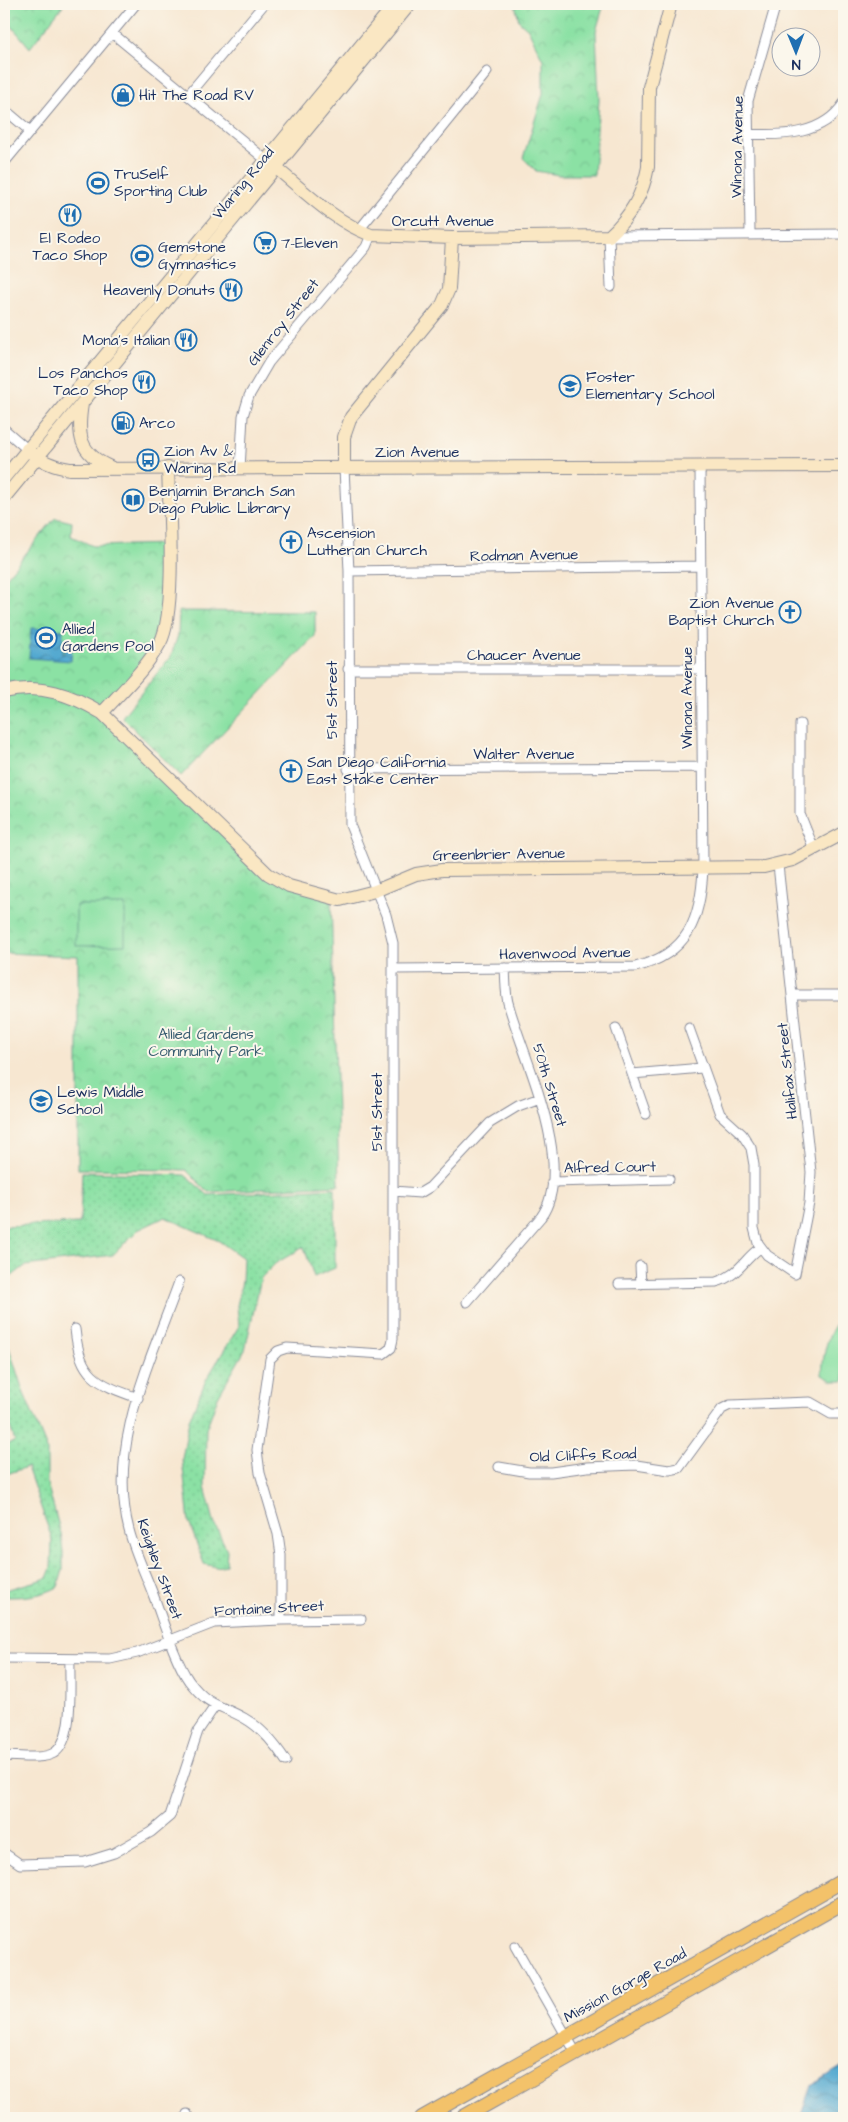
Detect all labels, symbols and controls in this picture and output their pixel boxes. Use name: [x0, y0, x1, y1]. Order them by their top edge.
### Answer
north arrow: [770, 28, 820, 78]
text: N: [791, 54, 801, 74]
shop icon: Hit The Road RV: [111, 83, 135, 107]
place label: Hit The Road RV: [139, 85, 254, 106]
street label: Winona Avenue: [726, 96, 749, 198]
street label: Waring Road: [208, 142, 280, 225]
place label: TruSelf Sporting Club: [114, 164, 208, 203]
sports icon: TruSelf Sporting Club: [86, 171, 110, 195]
restaurant icon: El Rodeo Taco Shop: [58, 203, 82, 227]
street label: Orcutt Avenue: [392, 211, 494, 232]
place label: El Rodeo Taco Shop: [33, 228, 107, 266]
supermarket icon: 7-Eleven: [253, 231, 277, 255]
place label: 7-Eleven: [281, 233, 338, 254]
place label: Gemstone Gymnastics: [158, 237, 237, 276]
sports icon: Gemstone Gymnastics: [130, 244, 154, 268]
street label: Glenroy Street: [243, 274, 325, 371]
restaurant icon: Heavenly Donuts: [219, 278, 243, 302]
place label: Heavenly Donuts: [103, 280, 215, 302]
restaurant icon: Mona's Italian: [174, 328, 198, 352]
place label: Mona's Italian: [82, 330, 170, 351]
place label: Los Panchos Taco Shop: [38, 363, 128, 401]
place label: Foster Elementary School: [586, 367, 715, 406]
restaurant icon: Los Panchos Taco Shop: [132, 370, 156, 394]
school or university icon: Foster Elementary School: [558, 374, 582, 398]
fuel station icon: Arco: [111, 411, 135, 435]
place label: Arco: [139, 413, 175, 434]
place label: Zion Av & Waring Rd: [164, 441, 236, 480]
street label: Zion Avenue: [375, 442, 459, 463]
bus stop icon: Zion Av & Waring Rd: [136, 448, 160, 472]
place label: Benjamin Branch San Diego Public Library: [149, 481, 295, 520]
library icon: Benjamin Branch San Diego Public Library: [121, 488, 145, 512]
place label: Ascension Lutheran Church: [307, 523, 427, 561]
church icon: Ascension Lutheran Church: [279, 530, 303, 554]
street label: Rodman Avenue: [470, 544, 578, 567]
place label: Zion Avenue Baptist Church: [669, 593, 775, 631]
church icon: Zion Avenue Baptist Church: [778, 600, 802, 624]
place label: Allied Gardens Pool: [62, 619, 154, 657]
sports icon: Allied Gardens Pool: [34, 626, 58, 650]
street label: Chaucer Avenue: [467, 645, 581, 666]
street label: Winona Avenue: [677, 647, 698, 749]
street label: 51st Street: [322, 661, 343, 739]
street label: Walter Avenue: [473, 744, 575, 765]
place label: San Diego California East Stake Center: [307, 752, 446, 790]
church icon: San Diego California East Stake Center: [279, 759, 303, 783]
street label: Greenbrier Avenue: [433, 843, 565, 866]
street label: Havenwood Avenue: [499, 942, 631, 965]
street label: Halifax Street: [772, 1021, 803, 1120]
park label: Allied Gardens Community Park: [149, 1024, 263, 1063]
street label: 50th Street: [527, 1041, 572, 1129]
street label: 51st Street: [367, 1073, 388, 1151]
place label: Lewis Middle School: [57, 1082, 144, 1120]
school or university icon: Lewis Middle School: [29, 1089, 53, 1113]
street label: Alfred Court: [564, 1156, 656, 1179]
street label: Old Cliffs Road: [529, 1443, 637, 1468]
street label: Keighley Street: [131, 1516, 187, 1623]
street label: Fontaine Street: [213, 1595, 325, 1622]
street label: Mission Gorge Road: [560, 1943, 691, 2029]

